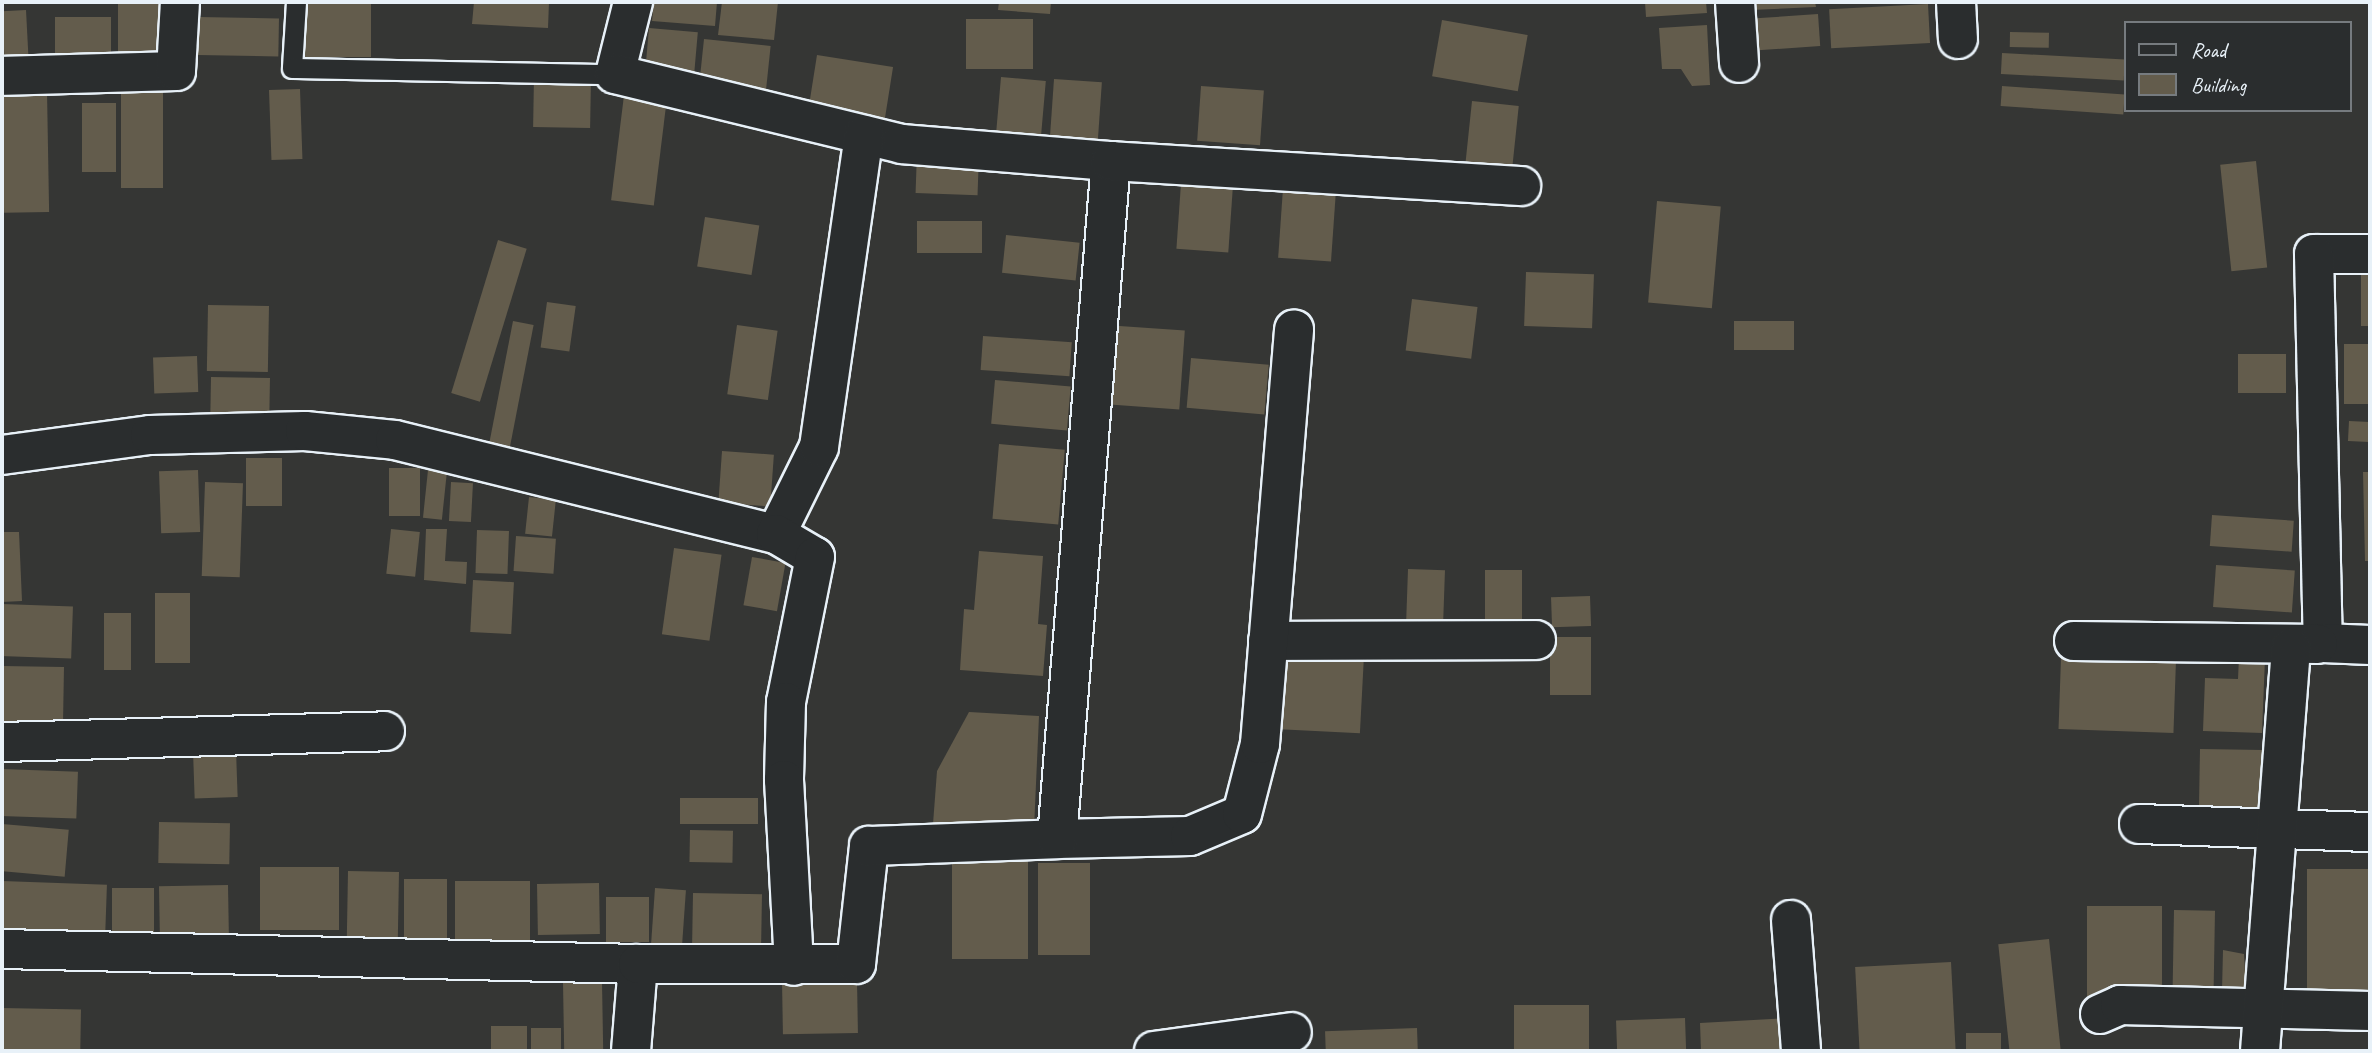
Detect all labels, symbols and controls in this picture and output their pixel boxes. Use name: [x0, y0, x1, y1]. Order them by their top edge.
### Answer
legend: [2124, 21, 2351, 112]
text: Road: [2191, 37, 2226, 63]
text: Building: [2191, 72, 2246, 98]

